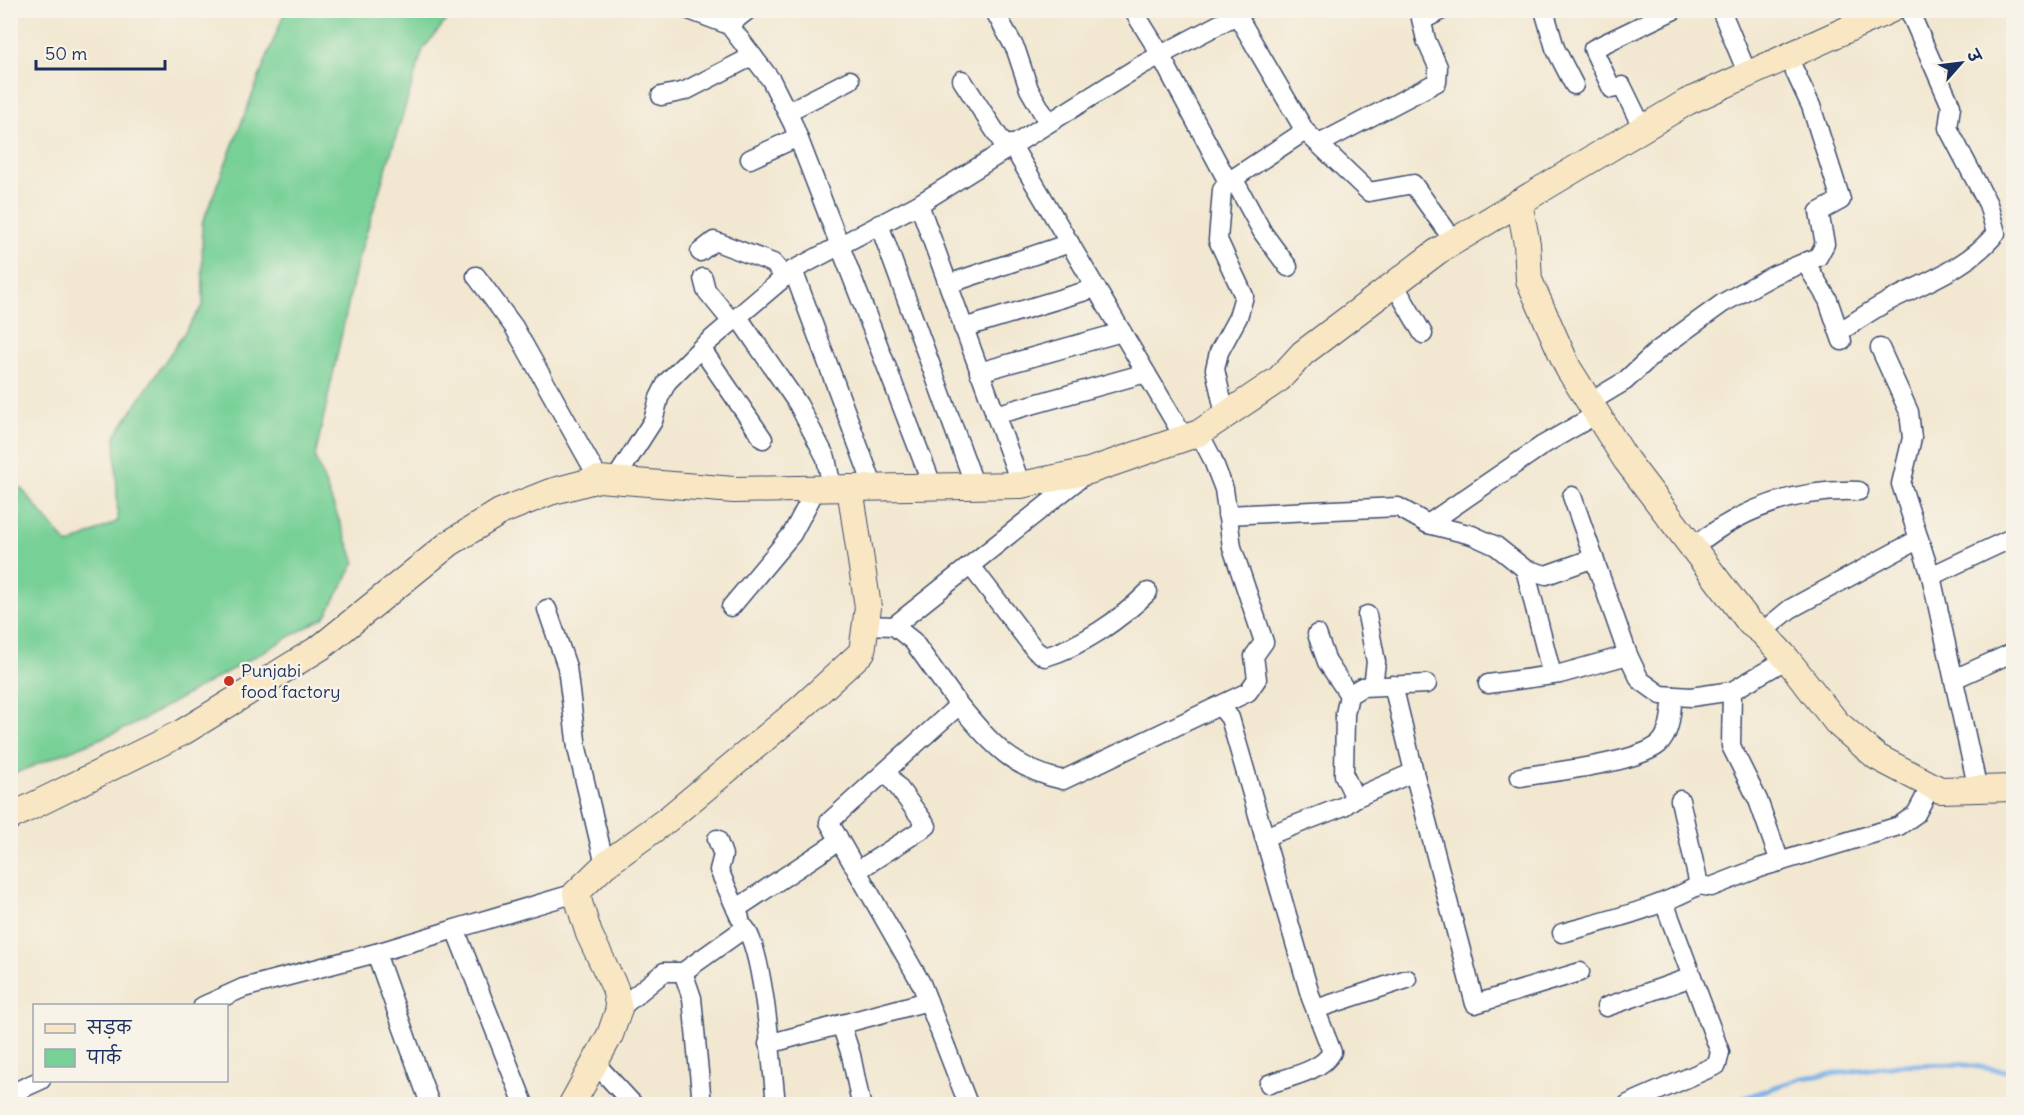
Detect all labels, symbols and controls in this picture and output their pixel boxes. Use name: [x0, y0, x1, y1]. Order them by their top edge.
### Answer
scale bar: [36, 33, 165, 71]
north arrow: [1931, 33, 1991, 93]
text: 50 m: [45, 42, 87, 65]
text: उ: [1962, 45, 1986, 67]
place label: Punjabi food factory: [241, 659, 341, 703]
marker: Punjabi food factory: [222, 674, 236, 688]
legend: [33, 1004, 228, 1082]
text: सड़क: [86, 1016, 132, 1039]
text: पार्क: [86, 1044, 122, 1069]

